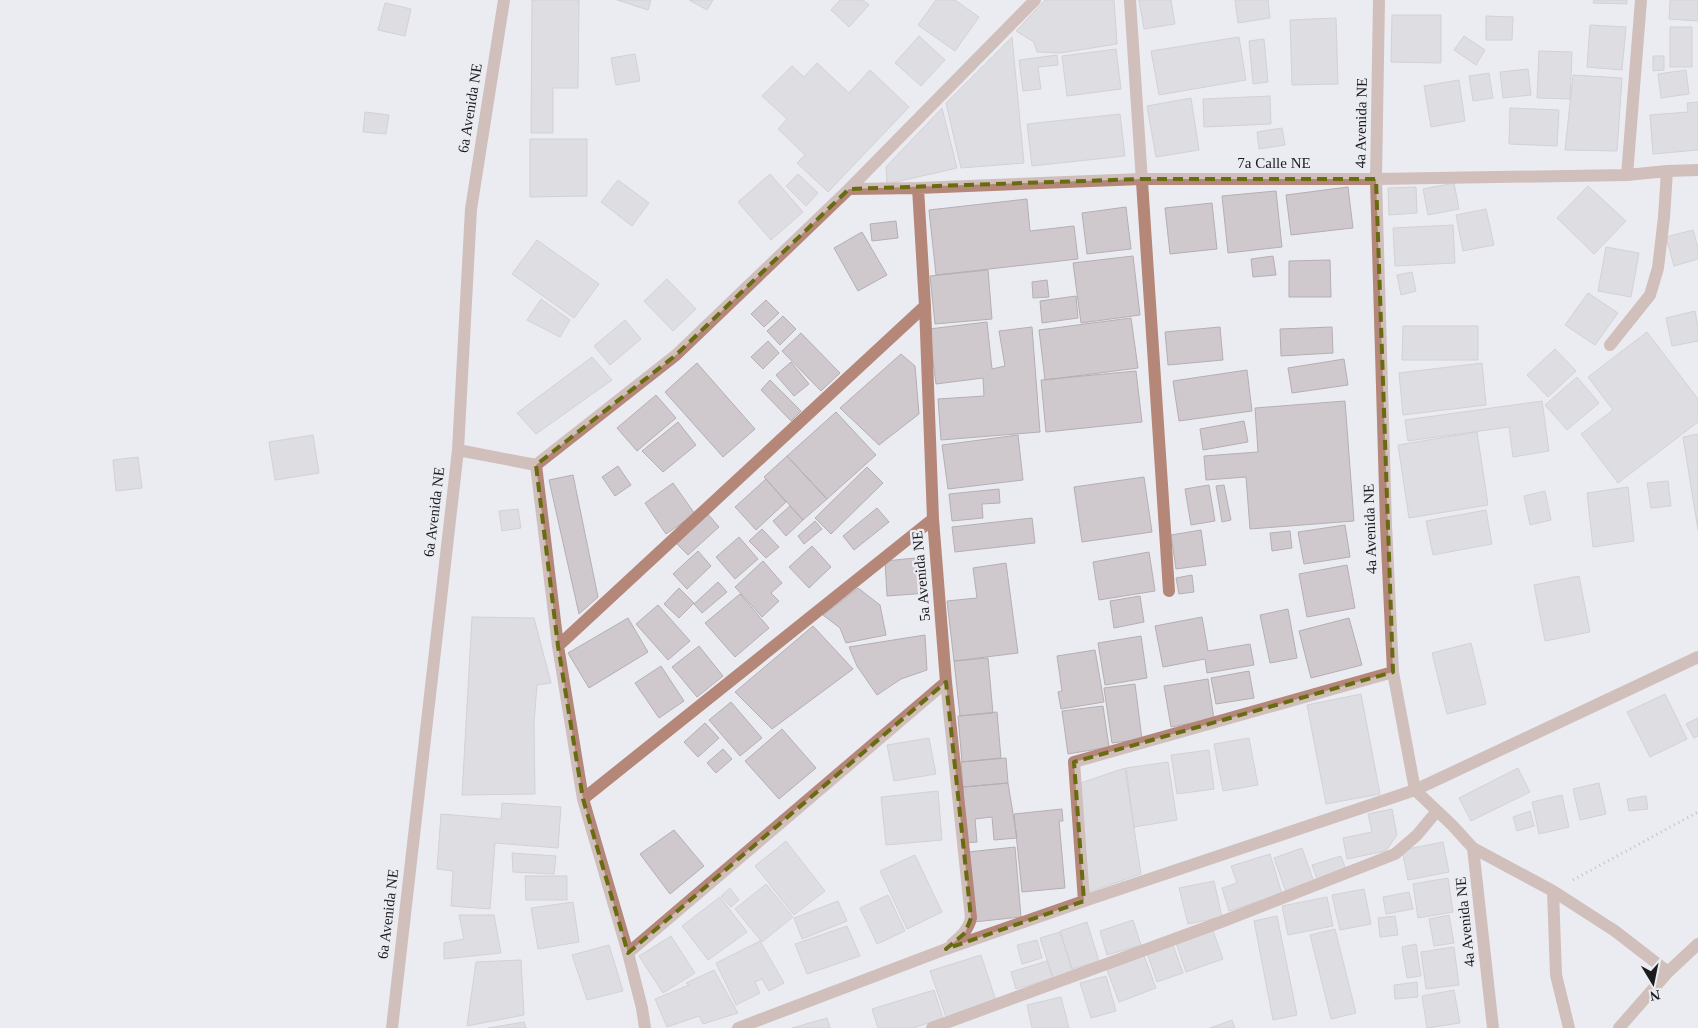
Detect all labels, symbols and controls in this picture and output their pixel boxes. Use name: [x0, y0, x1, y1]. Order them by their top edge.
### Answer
street label: 6a Avenida NE: [455, 62, 485, 154]
street label: 4a Avenida NE: [1352, 78, 1370, 168]
street label: 7a Calle NE: [1237, 155, 1311, 171]
street label: 6a Avenida NE: [421, 466, 447, 558]
street label: 4a Avenida NE: [1360, 483, 1380, 575]
street label: 5a Avenida NE: [909, 530, 933, 622]
street label: 6a Avenida NE: [375, 868, 401, 960]
street label: 4a Avenida NE: [1452, 876, 1478, 968]
north arrow: [1628, 958, 1678, 1008]
text: N: [1649, 987, 1661, 1004]

